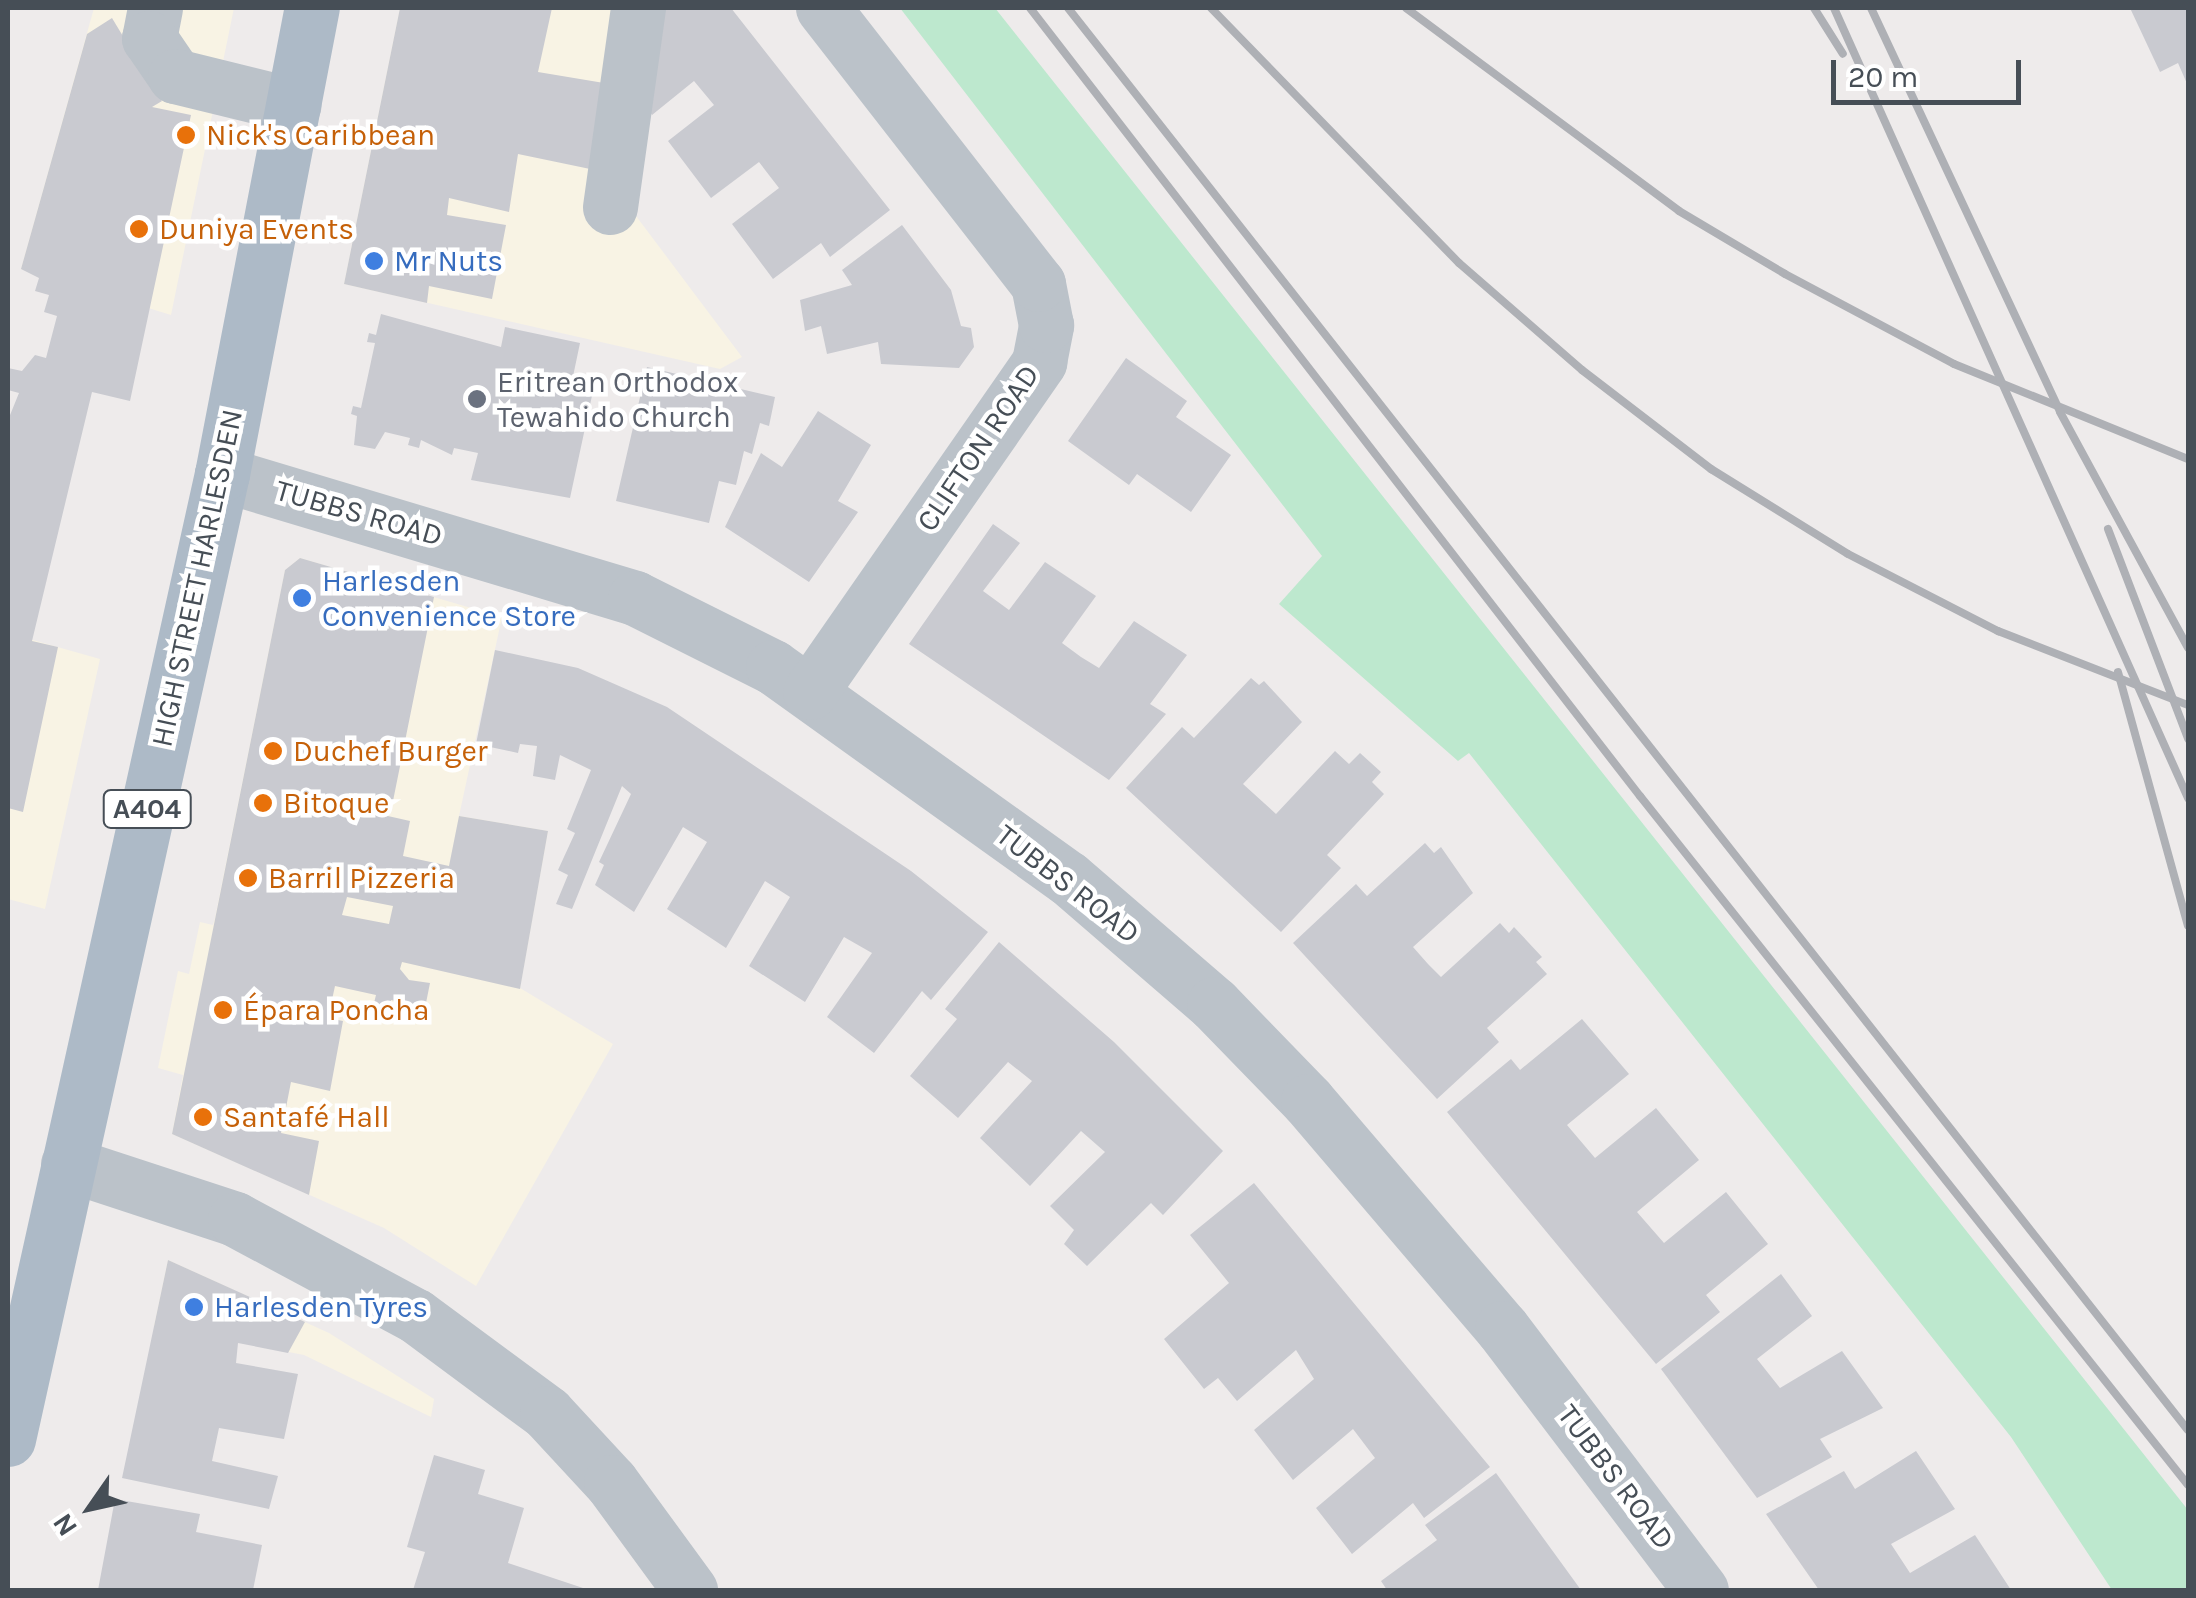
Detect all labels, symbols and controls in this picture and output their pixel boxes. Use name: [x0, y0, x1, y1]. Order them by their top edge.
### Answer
scale bar: [1836, 40, 2026, 102]
text: 20 m: [1848, 59, 1918, 95]
place label: Nick's Caribbean: [206, 117, 435, 153]
marker: Nick's Caribbean: [175, 124, 197, 146]
place label: Duniya Events: [159, 211, 354, 247]
marker: Duniya Events: [128, 218, 150, 240]
place label: Mr Nuts: [394, 243, 503, 279]
marker: Mr Nuts: [363, 250, 385, 272]
street label: CLIFTON ROAD: [909, 358, 1047, 538]
place label: Eritrean Orthodox Tewahido Church: [497, 364, 738, 434]
marker: Eritrean Orthodox Tewahido Church: [466, 388, 488, 410]
street label: HIGH STREET HARLESDEN: [144, 406, 250, 750]
street label: TUBBS ROAD: [271, 472, 447, 554]
place label: Harlesden Convenience Store: [322, 563, 576, 634]
marker: Harlesden Convenience Store: [291, 587, 313, 609]
place label: Duchef Burger: [293, 733, 488, 769]
marker: Duchef Burger: [262, 740, 284, 762]
place label: Bitoque: [283, 785, 389, 821]
road number: A404: [102, 786, 192, 832]
marker: Bitoque: [252, 792, 274, 814]
street label: TUBBS ROAD: [989, 817, 1147, 951]
place label: Barril Pizzeria: [268, 860, 455, 896]
marker: Barril Pizzeria: [237, 867, 259, 889]
place label: Épara Poncha: [243, 992, 430, 1028]
marker: Épara Poncha: [212, 999, 234, 1021]
place label: Santafé Hall: [223, 1099, 390, 1135]
marker: Santafé Hall: [192, 1106, 214, 1128]
place label: Harlesden Tyres: [214, 1289, 428, 1325]
marker: Harlesden Tyres: [183, 1296, 205, 1318]
street label: TUBBS ROAD: [1550, 1398, 1682, 1556]
north arrow: [40, 1458, 140, 1558]
text: N: [45, 1508, 84, 1543]

